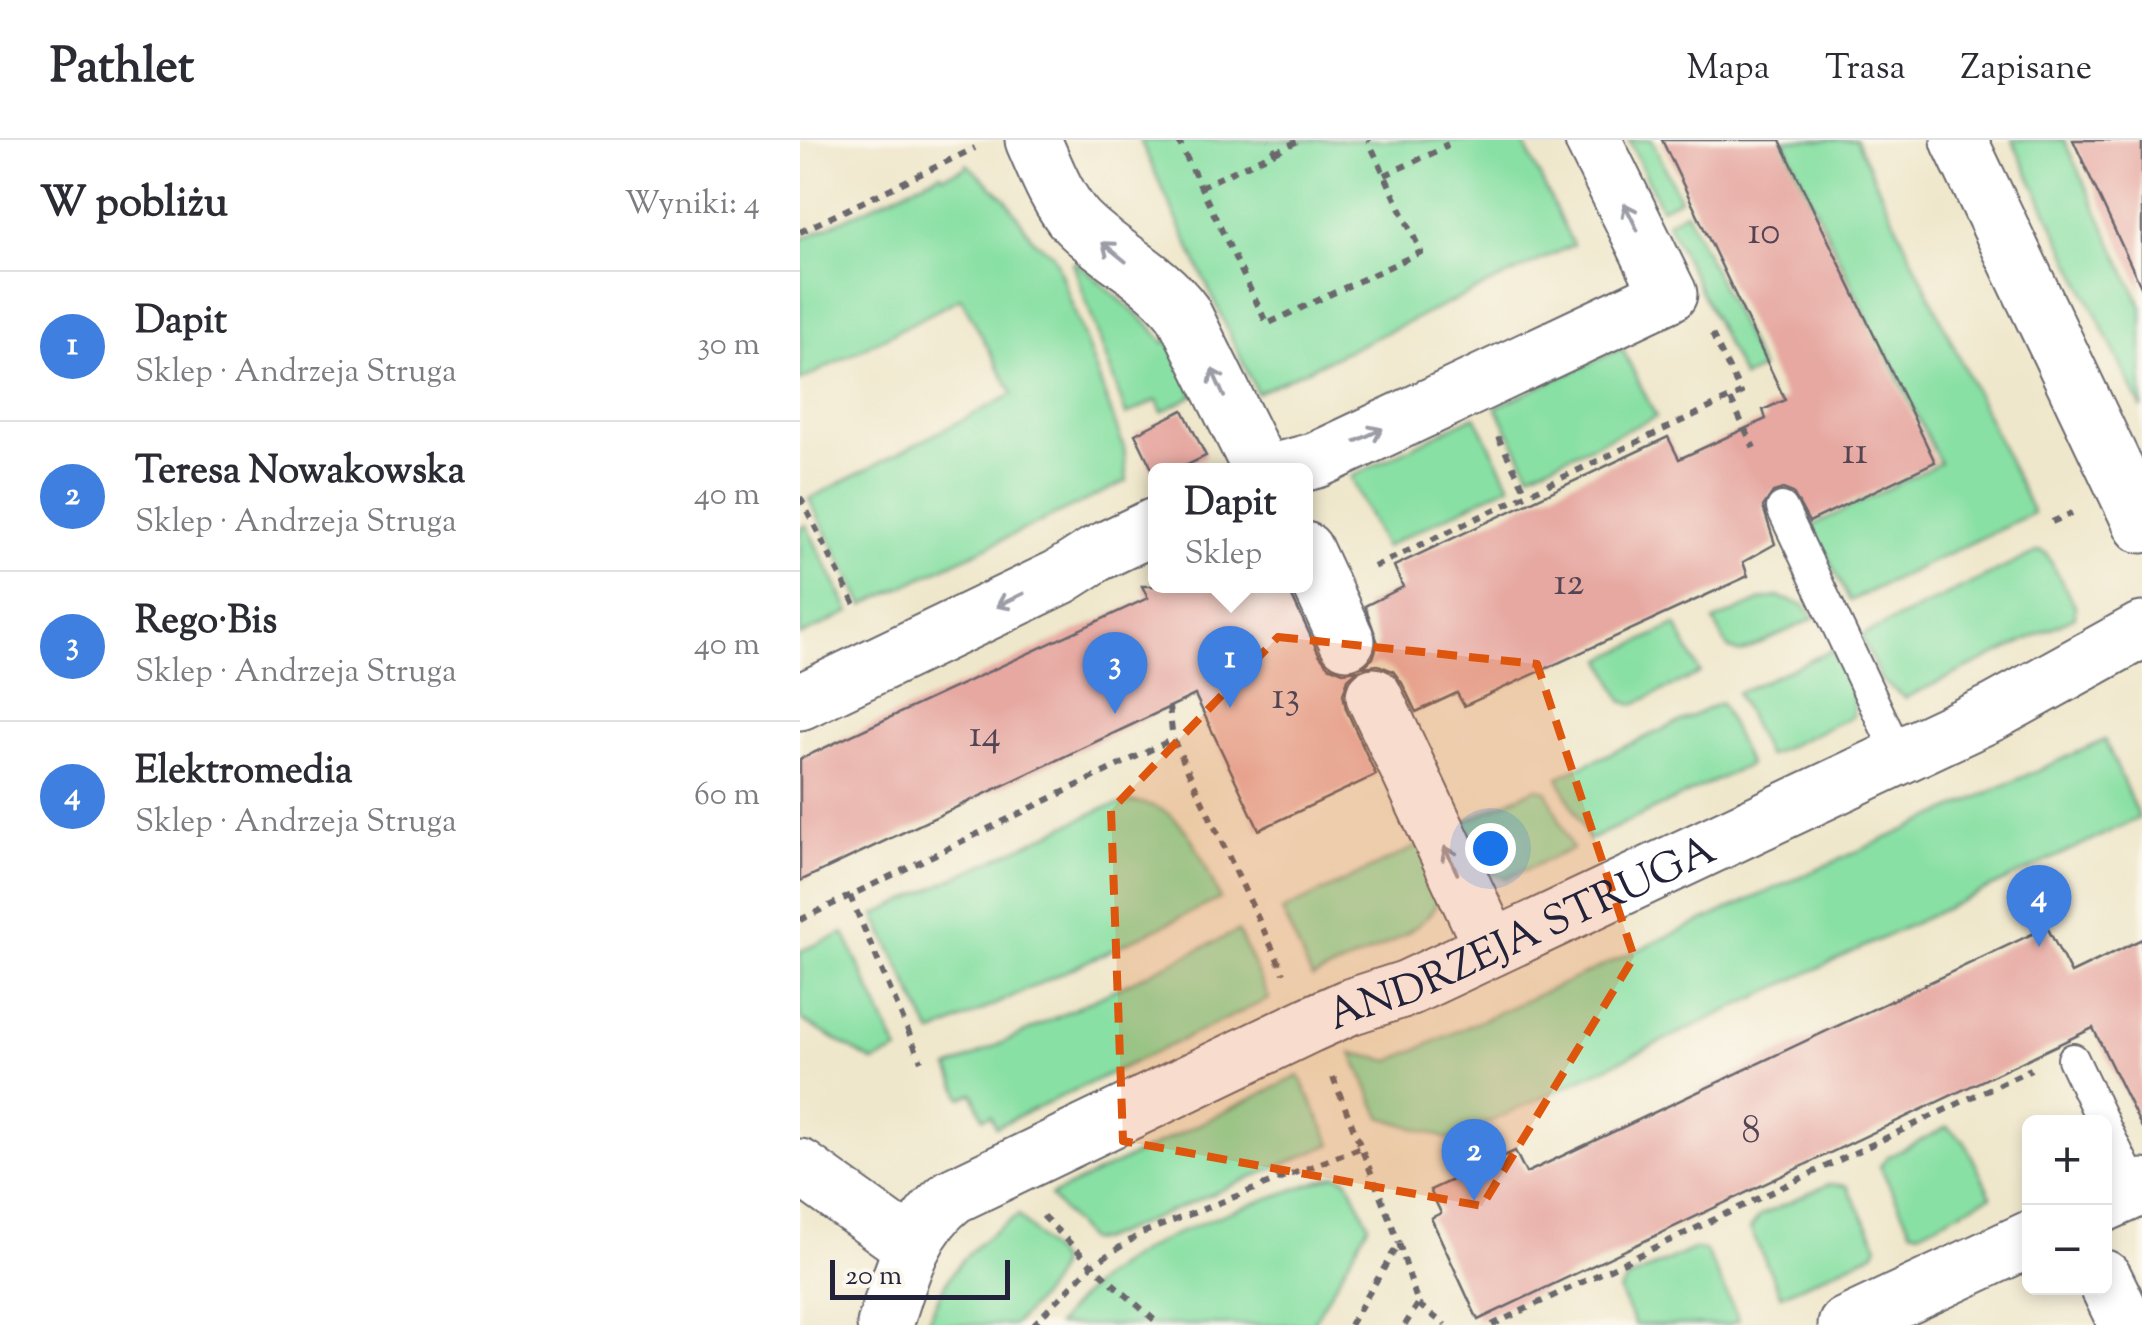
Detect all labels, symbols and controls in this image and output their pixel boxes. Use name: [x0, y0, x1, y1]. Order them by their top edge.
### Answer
text: Pathlet: [50, 35, 194, 104]
text: Mapa: [1686, 44, 1770, 95]
text: Trasa: [1825, 44, 1906, 95]
text: Zapisane: [1961, 44, 2092, 95]
text: W pobliżu: [40, 175, 228, 235]
text: Wyniki: 4: [625, 182, 760, 228]
one-way arrow: [1621, 203, 1640, 232]
house number: 10: [1748, 207, 1780, 261]
one-way arrow: [1101, 242, 1128, 263]
text: Dapit: [135, 296, 227, 350]
text: 1: [67, 323, 78, 369]
text: 30 m: [697, 323, 760, 369]
text: Sklep · Andrzeja Struga: [135, 350, 457, 396]
one-way arrow: [1208, 368, 1226, 399]
one-way arrow: [1353, 425, 1383, 444]
house number: 11: [1842, 427, 1868, 481]
text: Teresa Nowakowska: [135, 446, 465, 500]
popup: [1148, 463, 1313, 593]
text: 2: [65, 473, 80, 519]
text: 40 m: [694, 473, 760, 519]
text: Dapit: [1185, 478, 1276, 532]
text: Sklep · Andrzeja Struga: [135, 500, 457, 546]
text: Sklep: [1185, 532, 1262, 578]
house number: 12: [1554, 558, 1585, 612]
one-way arrow: [996, 592, 1026, 611]
text: Rego·Bis: [135, 596, 277, 650]
text: 3: [66, 623, 79, 669]
text: 40 m: [694, 623, 760, 669]
pin: 1: [1198, 626, 1262, 708]
pin: 3: [1082, 632, 1148, 714]
text: Sklep · Andrzeja Struga: [135, 650, 457, 696]
house number: 13: [1272, 672, 1300, 726]
house number: 14: [969, 710, 1001, 764]
text: Elektromedia: [135, 746, 353, 800]
text: 4: [64, 773, 81, 819]
text: 60 m: [694, 773, 760, 819]
text: Sklep · Andrzeja Struga: [135, 800, 457, 846]
street label: ANDRZEJA STRUGA: [1318, 822, 1727, 1048]
your location: [1465, 823, 1516, 874]
one-way arrow: [1440, 846, 1459, 876]
pin: 4: [2006, 864, 2072, 947]
house number: 8: [1741, 1106, 1761, 1160]
map controls: [2022, 1115, 2112, 1295]
button: +: [2022, 1115, 2112, 1205]
pin: 2: [1442, 1118, 1506, 1201]
button: −: [2022, 1205, 2112, 1295]
scale bar: [830, 1255, 1010, 1300]
text: 20 m: [845, 1257, 902, 1297]

